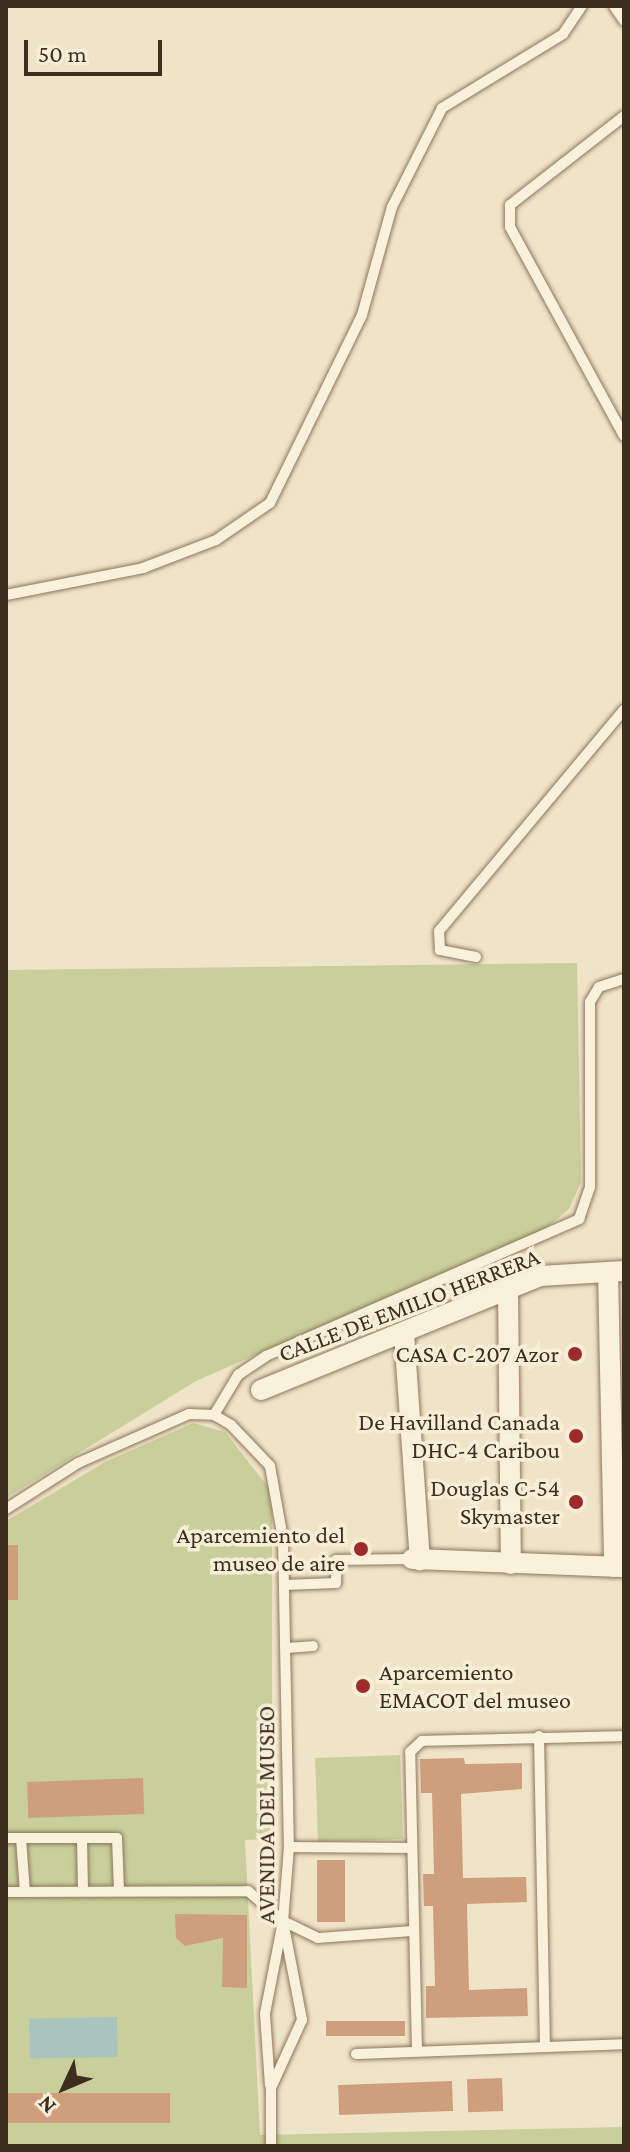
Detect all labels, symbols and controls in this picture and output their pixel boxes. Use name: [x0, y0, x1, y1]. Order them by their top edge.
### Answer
scale bar: [28, 24, 166, 74]
text: 50 m: [38, 40, 87, 67]
street label: CALLE DE EMILIO HERRERA: [274, 1242, 544, 1368]
place label: CASA C-207 Azor: [395, 1340, 559, 1368]
marker: CASA C-207 Azor: [566, 1345, 584, 1363]
place label: De Havilland Canada DHC-4 Caribou: [358, 1408, 560, 1464]
marker: De Havilland Canada DHC-4 Caribou: [567, 1427, 585, 1445]
place label: Douglas C-54 Skymaster: [430, 1474, 560, 1530]
marker: Douglas C-54 Skymaster: [567, 1493, 585, 1511]
place label: Aparcemiento del museo de aire: [177, 1521, 345, 1577]
marker: Aparcemiento del museo de aire: [352, 1540, 370, 1558]
place label: Aparcemiento EMACOT del museo: [379, 1658, 571, 1714]
marker: Aparcemiento EMACOT del museo: [354, 1677, 372, 1695]
street label: AVENIDA DEL MUSEO: [252, 1706, 280, 1924]
north arrow: [24, 2048, 104, 2128]
text: N: [32, 2091, 61, 2119]

